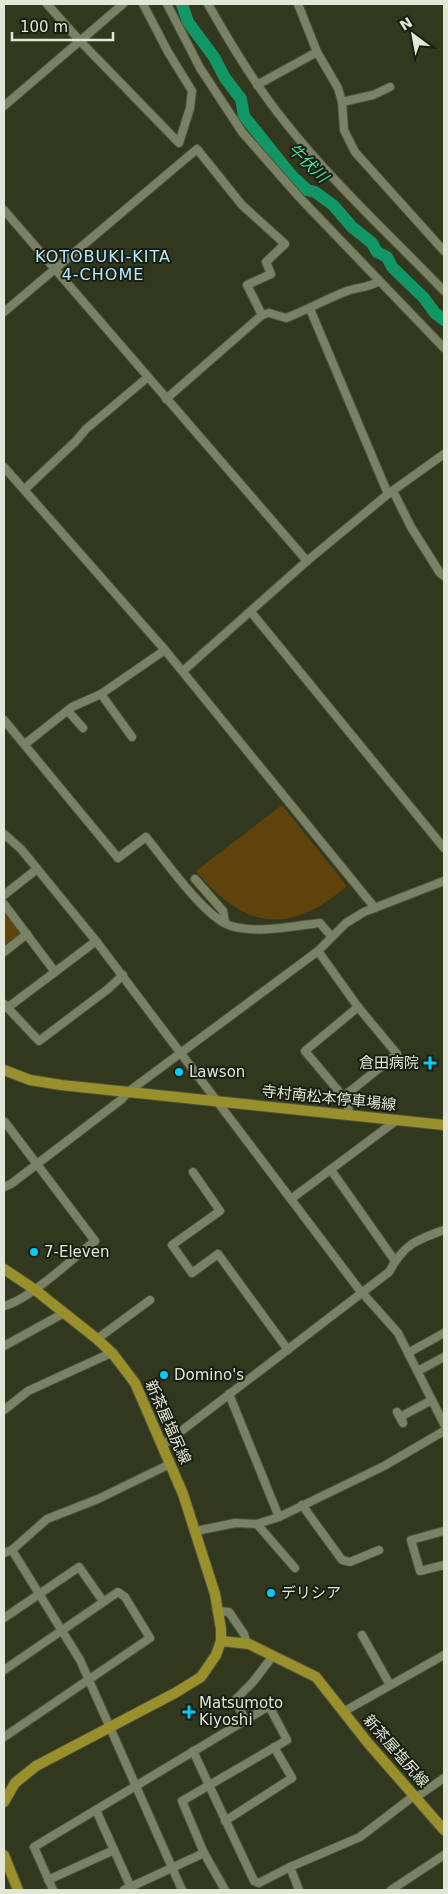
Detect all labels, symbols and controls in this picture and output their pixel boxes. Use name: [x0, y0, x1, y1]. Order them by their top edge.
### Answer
scale bar: [12, 10, 114, 42]
north arrow: [388, 10, 438, 60]
text: N: [397, 14, 415, 34]
text: 100 m: [20, 18, 68, 36]
water label: 牛伏川: [284, 139, 333, 188]
district label: KOTOBUKI-KITA 4-CHOME: [35, 247, 171, 284]
place label: 倉田病院: [359, 1054, 419, 1072]
marker: 倉田病院: [423, 1056, 437, 1070]
place label: Lawson: [189, 1063, 245, 1081]
marker: Lawson: [173, 1066, 185, 1078]
street label: 寺村南松本停車場線: [261, 1082, 397, 1114]
place label: 7-Eleven: [44, 1243, 109, 1261]
marker: 7-Eleven: [28, 1246, 40, 1258]
place label: Domino's: [174, 1366, 244, 1384]
marker: Domino's: [158, 1369, 170, 1381]
street label: 新茶屋塩尻線: [141, 1377, 195, 1467]
place label: デリシア: [281, 1584, 341, 1602]
marker: デリシア: [265, 1587, 277, 1599]
place label: Matsumoto Kiyoshi: [199, 1694, 283, 1729]
marker: Matsumoto Kiyoshi: [183, 1706, 195, 1718]
street label: 新茶屋塩尻線: [360, 1711, 432, 1791]

